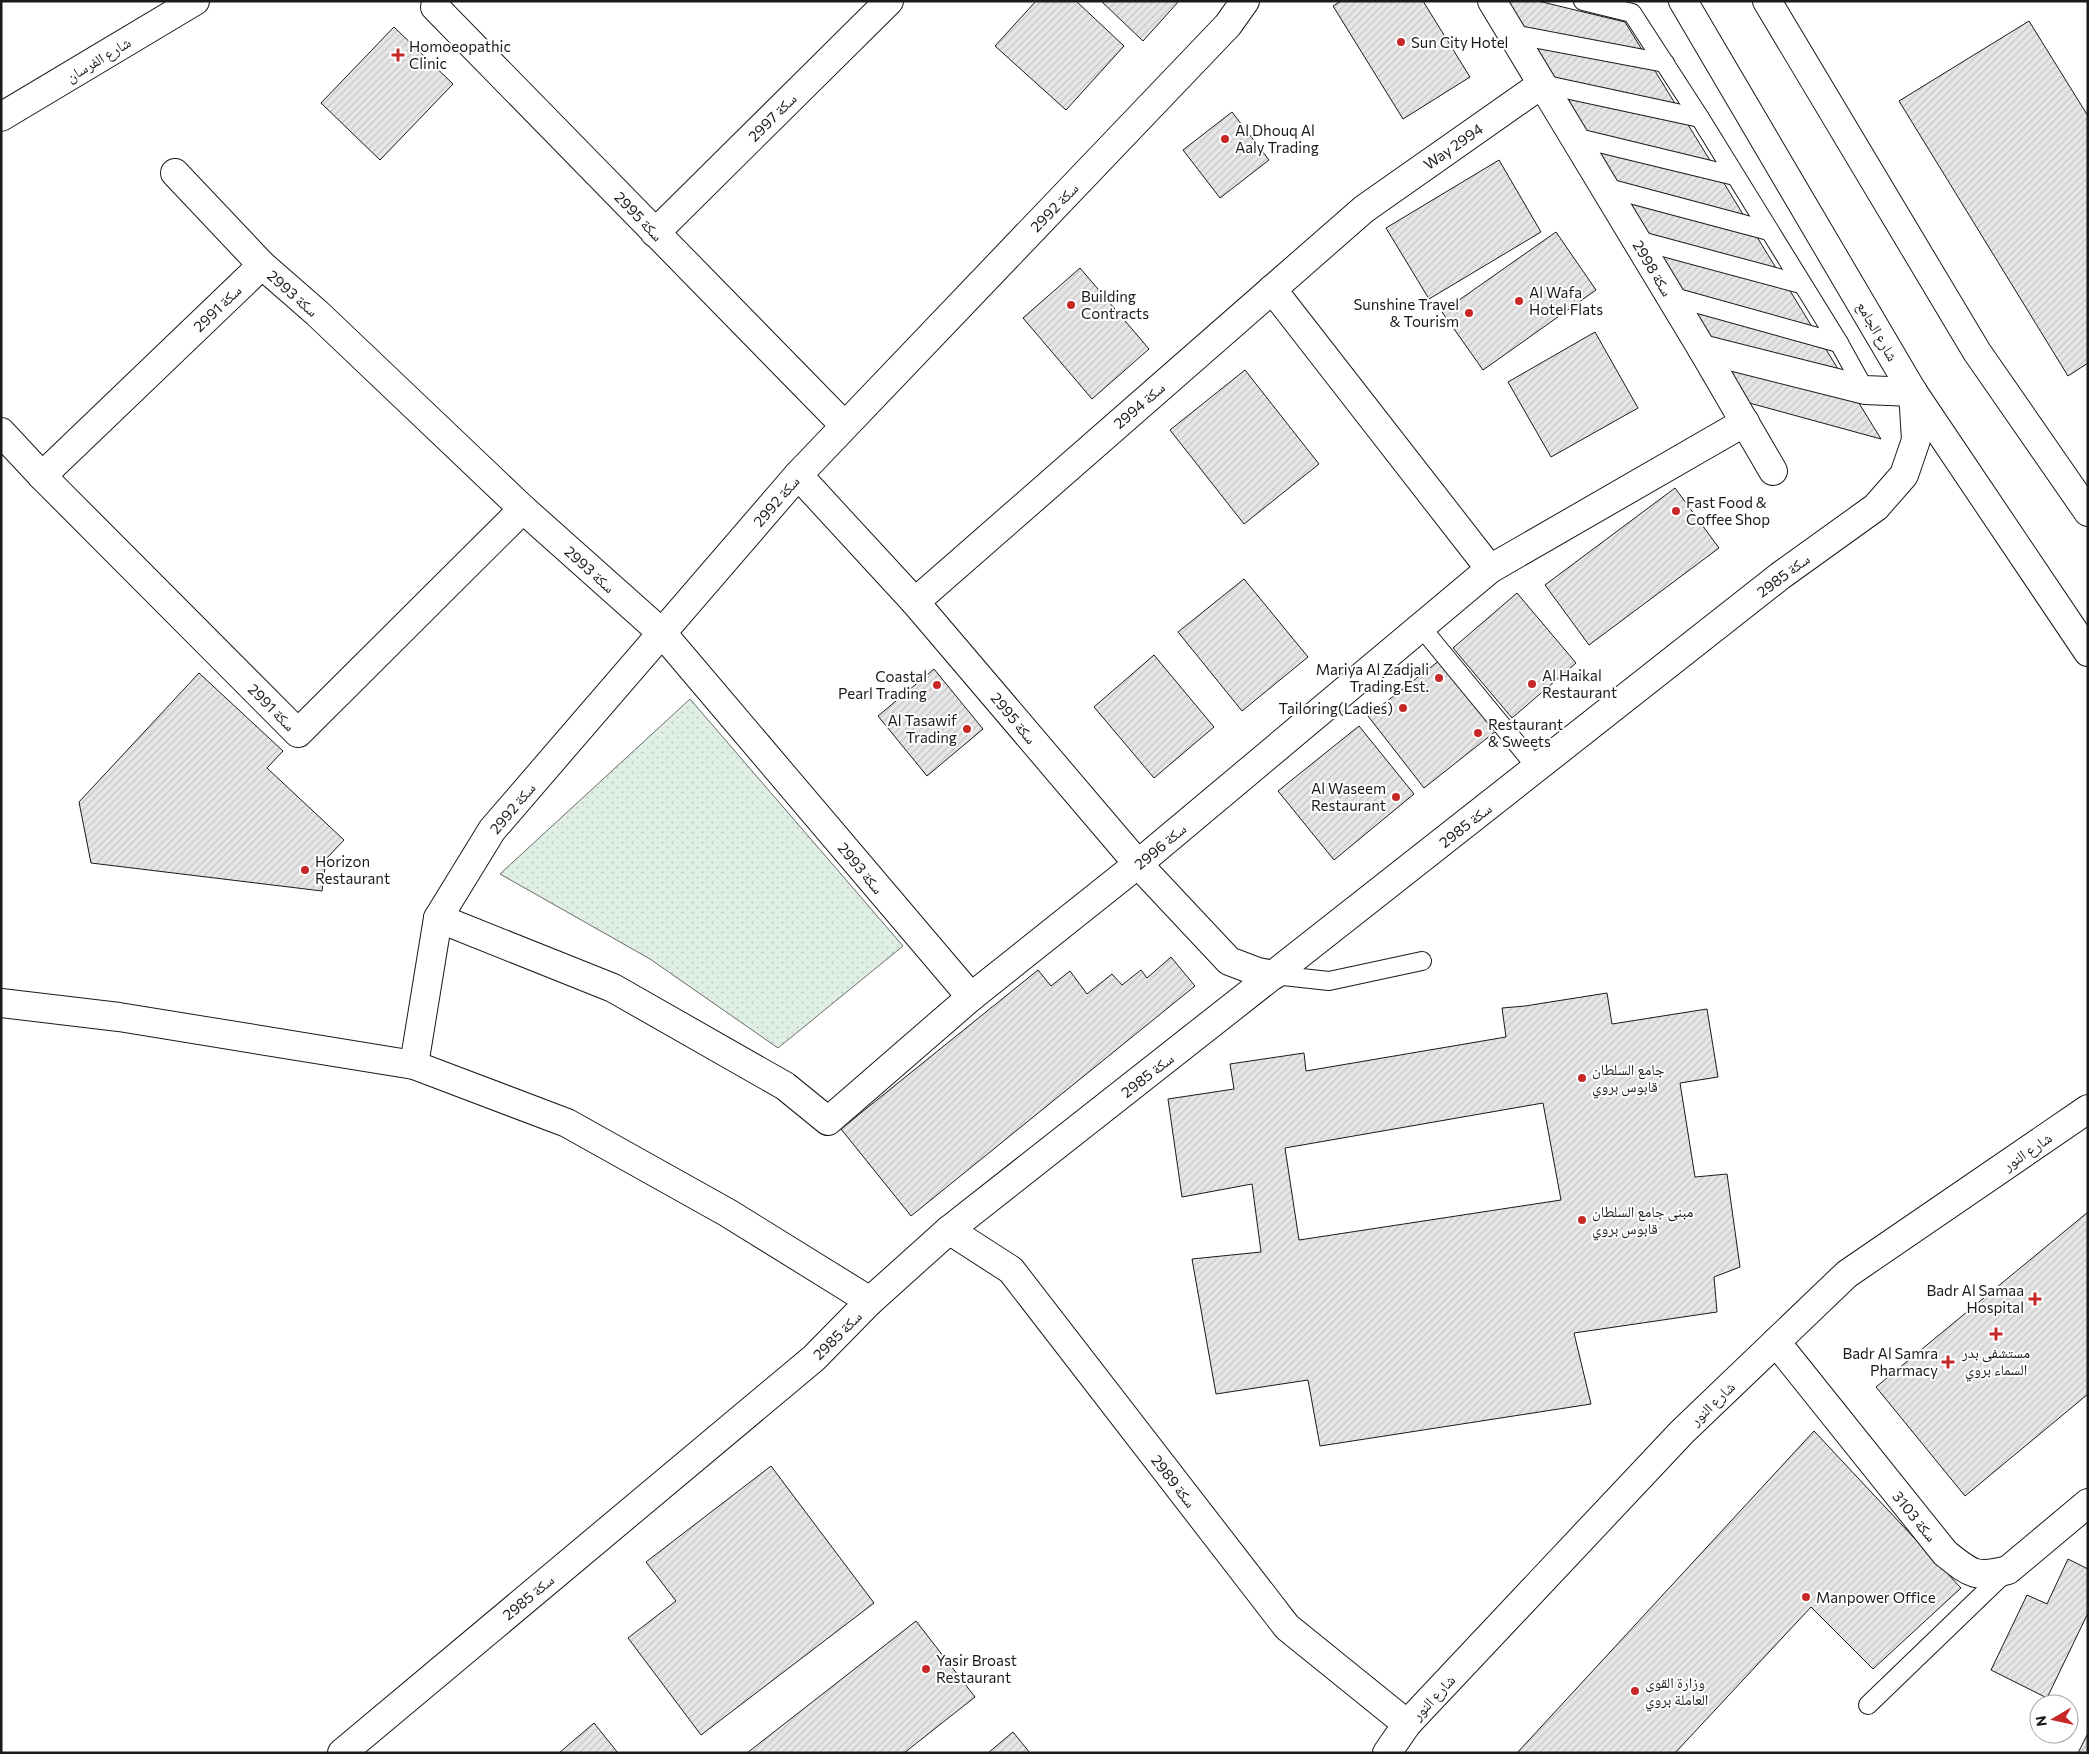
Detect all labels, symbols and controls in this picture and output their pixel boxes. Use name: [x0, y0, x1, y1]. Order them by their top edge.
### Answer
street label: شارع الفرسان: [62, 33, 135, 87]
place label: Sun City Hotel: [1411, 33, 1508, 51]
marker: Sun City Hotel: [1395, 36, 1407, 48]
place label: Homoeopathic Clinic: [409, 37, 511, 72]
marker: Homoeopathic Clinic: [391, 48, 405, 62]
street label: سكة 2997: [744, 89, 800, 145]
street label: Way 2994: [1420, 119, 1486, 173]
place label: Al Dhouq Al Aaly Trading: [1235, 121, 1319, 156]
marker: Al Dhouq Al Aaly Trading: [1219, 133, 1231, 145]
street label: سكة 2992: [1026, 179, 1082, 235]
street label: سكة 2995: [611, 188, 667, 244]
street label: سكة 2998: [1629, 237, 1677, 299]
street label: سكة 2993: [264, 266, 322, 320]
street label: سكة 2991: [189, 281, 245, 335]
place label: Al Wafa Hotel Flats: [1529, 283, 1603, 318]
place label: Building Contracts: [1081, 287, 1149, 322]
place label: Sunshine Travel & Tourism: [1354, 295, 1459, 330]
marker: Al Wafa Hotel Flats: [1513, 295, 1525, 307]
street label: شارع الجامع: [1852, 298, 1902, 365]
marker: Building Contracts: [1065, 299, 1077, 311]
marker: Sunshine Travel & Tourism: [1463, 307, 1475, 319]
street label: سكة 2994: [1110, 378, 1168, 432]
street label: سكة 2992: [749, 472, 803, 530]
place label: Fast Food & Coffee Shop: [1686, 493, 1770, 528]
marker: Fast Food & Coffee Shop: [1670, 505, 1682, 517]
street label: سكة 2993: [561, 542, 619, 596]
street label: سكة 2985: [1753, 549, 1813, 601]
place label: Mariya Al Zadjali Trading Est.: [1316, 660, 1429, 695]
place label: Al Haikal Restaurant: [1542, 666, 1617, 701]
place label: Coastal Pearl Trading: [838, 667, 927, 702]
marker: Mariya Al Zadjali Trading Est.: [1433, 672, 1445, 684]
marker: Al Haikal Restaurant: [1526, 678, 1538, 690]
marker: Coastal Pearl Trading: [931, 679, 943, 691]
street label: سكة 2991: [245, 680, 299, 734]
street label: سكة 2995: [987, 689, 1041, 747]
place label: Tailoring(Ladies): [1279, 699, 1393, 717]
marker: Tailoring(Ladies): [1397, 702, 1409, 714]
place label: Al Tasawif Trading: [888, 711, 957, 746]
place label: Restaurant & Sweets: [1488, 715, 1563, 750]
marker: Al Tasawif Trading: [961, 723, 973, 735]
marker: Restaurant & Sweets: [1472, 727, 1484, 739]
street label: سكة 2992: [485, 779, 539, 837]
place label: Al Waseem Restaurant: [1311, 779, 1386, 814]
marker: Al Waseem Restaurant: [1390, 791, 1402, 803]
street label: سكة 2985: [1435, 799, 1495, 851]
street label: سكة 2996: [1130, 819, 1190, 873]
street label: سكة 2993: [834, 839, 888, 897]
place label: Horizon Restaurant: [315, 852, 390, 887]
marker: Horizon Restaurant: [299, 864, 311, 876]
street label: سكة 2985: [1117, 1049, 1177, 1101]
place label: جامع السلطان قابوس بروي: [1592, 1060, 1665, 1099]
marker: جامع السلطان قابوس بروي: [1576, 1072, 1588, 1084]
street label: شارع النور: [1998, 1128, 2056, 1176]
place label: مبنى جامع السلطان قابوس بروي: [1592, 1202, 1694, 1241]
marker: مبنى جامع السلطان قابوس بروي: [1576, 1214, 1588, 1226]
place label: Badr Al Samaa Hospital: [1926, 1281, 2024, 1316]
marker: Badr Al Samaa Hospital: [2028, 1292, 2042, 1306]
street label: سكة 2985: [809, 1307, 865, 1363]
marker: مستشفى بدر السماء بروي: [1989, 1327, 2003, 1341]
place label: مستشفى بدر السماء بروي: [1961, 1343, 2030, 1382]
place label: Badr Al Samra Pharmacy: [1842, 1344, 1938, 1379]
marker: Badr Al Samra Pharmacy: [1942, 1356, 1954, 1368]
street label: شارع النور: [1685, 1377, 1740, 1431]
street label: سكة 2989: [1148, 1451, 1200, 1511]
street label: سكة 3103: [1889, 1487, 1941, 1545]
street label: سكة 2985: [499, 1570, 557, 1624]
place label: Manpower Office: [1816, 1588, 1936, 1606]
marker: Manpower Office: [1800, 1591, 1812, 1603]
place label: Yasir Broast Restaurant: [936, 1651, 1017, 1686]
marker: Yasir Broast Restaurant: [920, 1663, 932, 1675]
street label: شارع النور: [1407, 1671, 1460, 1725]
place label: وزارة القوى العاملة بروي: [1645, 1673, 1708, 1712]
marker: وزارة القوى العاملة بروي: [1629, 1685, 1641, 1697]
north arrow: [2029, 1694, 2079, 1744]
text: N: [2031, 1715, 2050, 1728]

